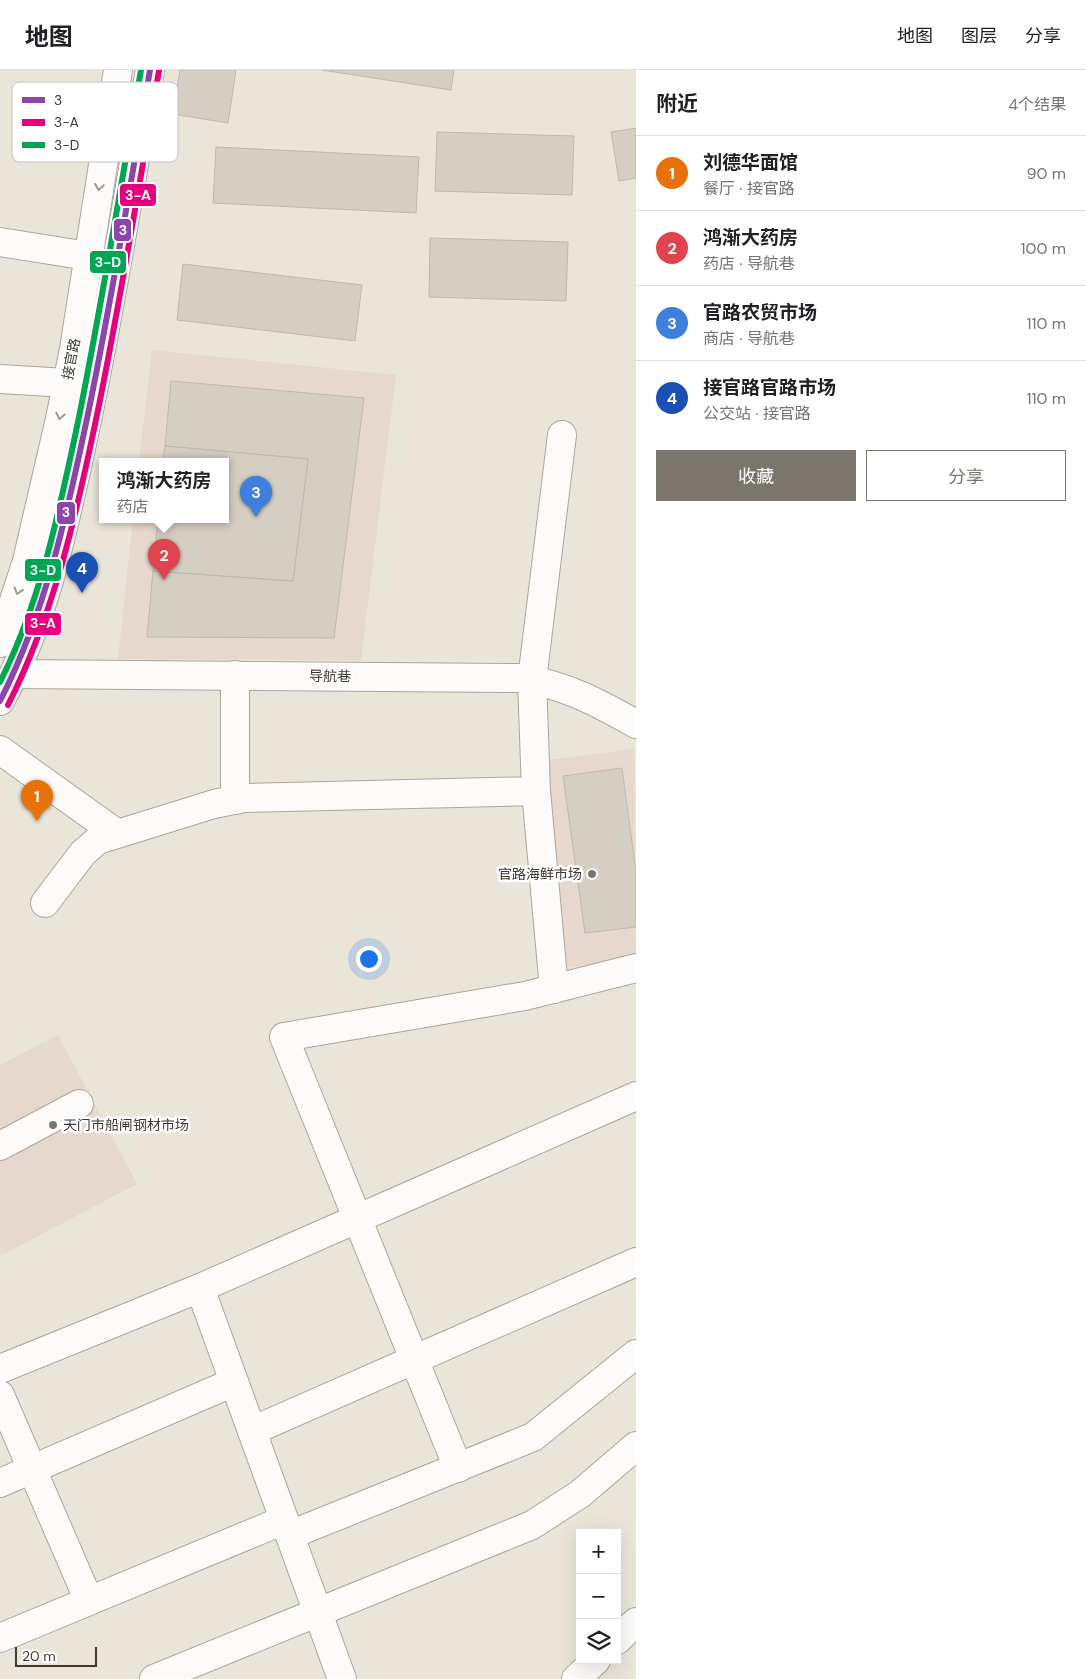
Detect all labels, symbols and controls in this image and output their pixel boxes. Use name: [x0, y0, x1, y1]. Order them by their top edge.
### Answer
text: 地图: [25, 21, 73, 52]
text: 地图: [897, 24, 933, 48]
text: 图层: [961, 24, 997, 48]
text: 分享: [1025, 24, 1061, 48]
legend: [12, 82, 178, 162]
text: 附近: [656, 90, 698, 118]
text: 3: [54, 91, 62, 109]
text: 4个结果: [1008, 94, 1066, 115]
text: 3-A: [54, 113, 79, 131]
text: 3-D: [54, 136, 79, 154]
text: 刘德华面馆: [703, 150, 798, 175]
text: 1: [669, 163, 675, 184]
text: 90 m: [1026, 163, 1066, 184]
text: 餐厅 · 接官路: [703, 178, 795, 199]
line badge: 3-A: [119, 183, 157, 207]
one-way arrow: [94, 184, 105, 192]
text: 3-A: [125, 186, 151, 204]
line badge: 3: [113, 218, 132, 242]
text: 3: [119, 221, 127, 239]
text: 鸿渐大药房: [703, 225, 798, 250]
text: 2: [667, 238, 677, 259]
text: 100 m: [1021, 238, 1066, 259]
line badge: 3-D: [89, 250, 127, 274]
text: 3-D: [95, 253, 121, 271]
text: 药店 · 导航巷: [703, 253, 795, 274]
text: 官路农贸市场: [703, 300, 817, 325]
text: 3: [667, 313, 677, 334]
text: 110 m: [1027, 313, 1066, 334]
text: 商店 · 导航巷: [703, 328, 795, 349]
street label: 接官路: [58, 337, 84, 381]
text: 接官路官路市场: [703, 375, 836, 400]
text: 4: [667, 388, 677, 409]
text: 110 m: [1027, 388, 1066, 409]
text: 公交站 · 接官路: [703, 403, 811, 424]
one-way arrow: [55, 412, 66, 421]
button: 收藏: [656, 450, 856, 501]
button: 分享: [866, 450, 1066, 501]
popup: [99, 458, 229, 523]
text: 鸿渐大药房: [116, 468, 212, 493]
pin: 3: [240, 476, 272, 517]
text: 药店: [116, 496, 149, 517]
line badge: 3: [56, 501, 76, 525]
text: 3: [62, 503, 70, 521]
pin: 2: [148, 539, 180, 580]
pin: 4: [66, 552, 98, 593]
line badge: 3-D: [24, 558, 62, 582]
text: 3-D: [30, 561, 56, 579]
one-way arrow: [13, 587, 23, 595]
line badge: 3-A: [24, 612, 62, 636]
text: 3-A: [30, 614, 56, 632]
street label: 导航巷: [309, 667, 351, 685]
pin: 1: [21, 780, 53, 821]
place label: 官路海鲜市场: [498, 865, 582, 883]
marker: 官路海鲜市场: [586, 868, 598, 880]
your location: [356, 946, 382, 972]
place label: 天门市船闸钢材市场: [63, 1116, 189, 1134]
marker: 天门市船闸钢材市场: [47, 1119, 59, 1131]
map controls: [576, 1529, 621, 1664]
button: +: [576, 1529, 621, 1574]
button: −: [576, 1574, 621, 1619]
button: layers: [576, 1619, 621, 1664]
scale bar: [15, 1644, 98, 1667]
text: 20 m: [22, 1647, 56, 1665]

